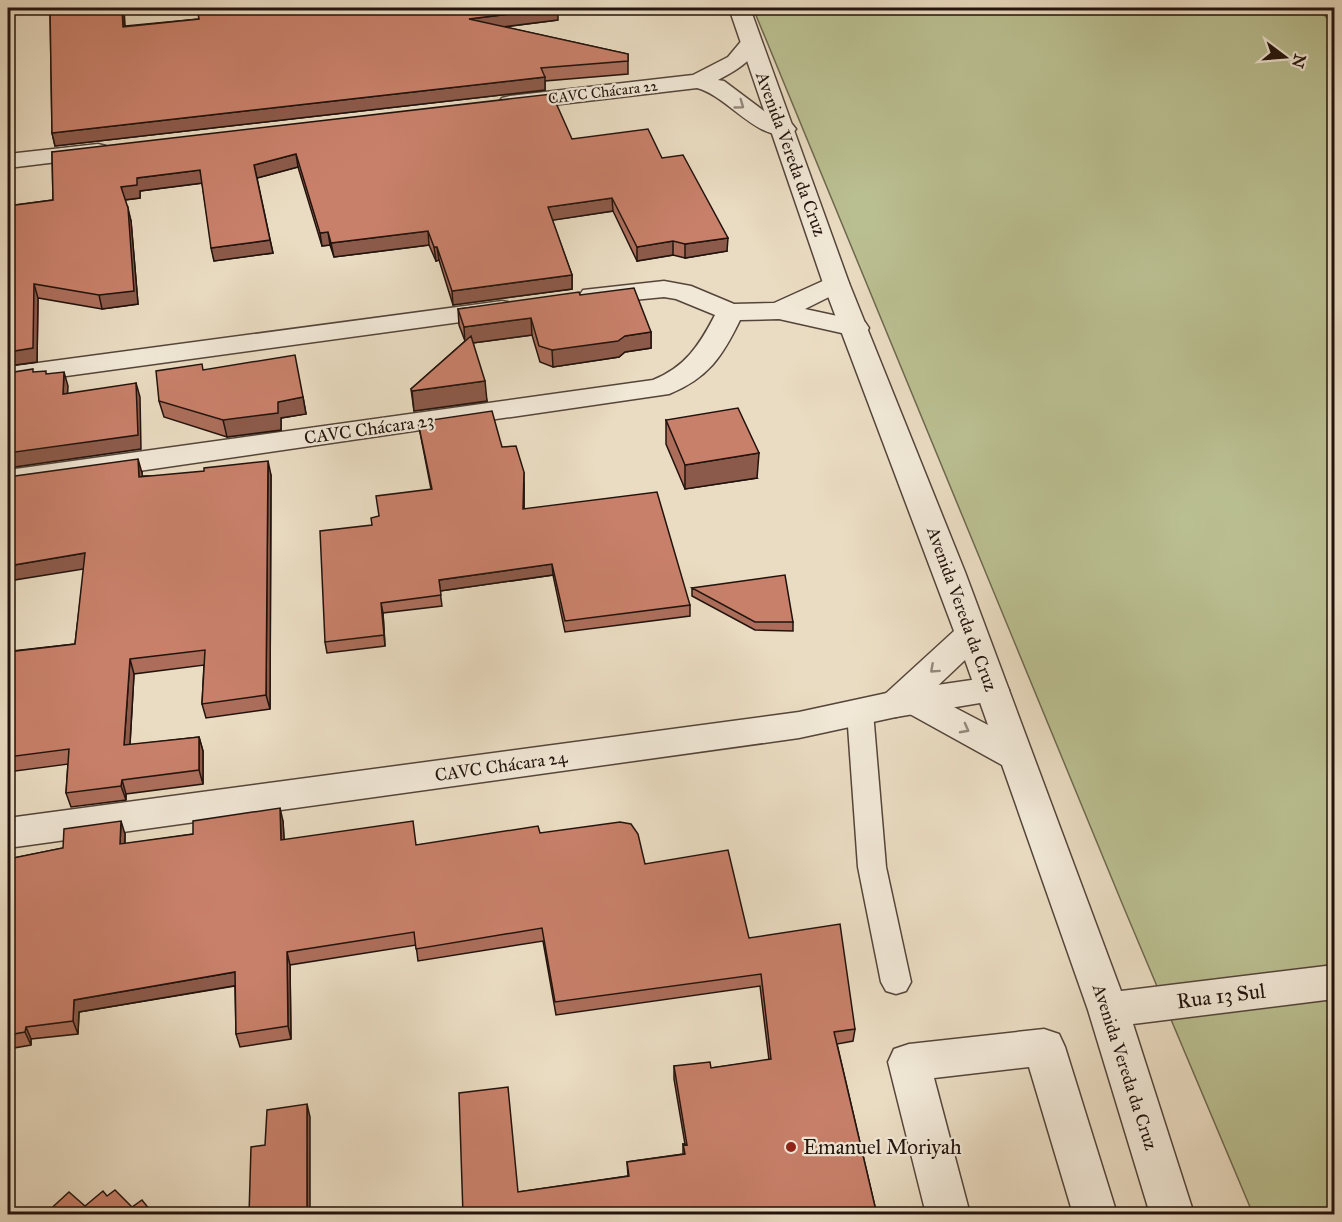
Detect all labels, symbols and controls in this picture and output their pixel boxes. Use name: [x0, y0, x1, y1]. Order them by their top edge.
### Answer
north arrow: [1255, 27, 1315, 87]
text: N: [1288, 52, 1310, 71]
street label: Avenida Vereda da Cruz: [751, 68, 831, 239]
street label: CAVC Chácara 22: [547, 76, 659, 108]
one-way arrow: [734, 98, 745, 109]
street label: CAVC Chácara 23: [303, 409, 435, 449]
street label: Avenida Vereda da Cruz: [922, 523, 1002, 694]
one-way arrow: [930, 662, 940, 673]
one-way arrow: [959, 722, 969, 733]
street label: CAVC Chácara 24: [433, 746, 570, 786]
street label: Rua 13 Sul: [1175, 978, 1267, 1014]
street label: Avenida Vereda da Cruz: [1087, 980, 1162, 1153]
place label: Emanuel Moriyah: [803, 1134, 962, 1160]
marker: Emanuel Moriyah: [784, 1140, 798, 1154]

